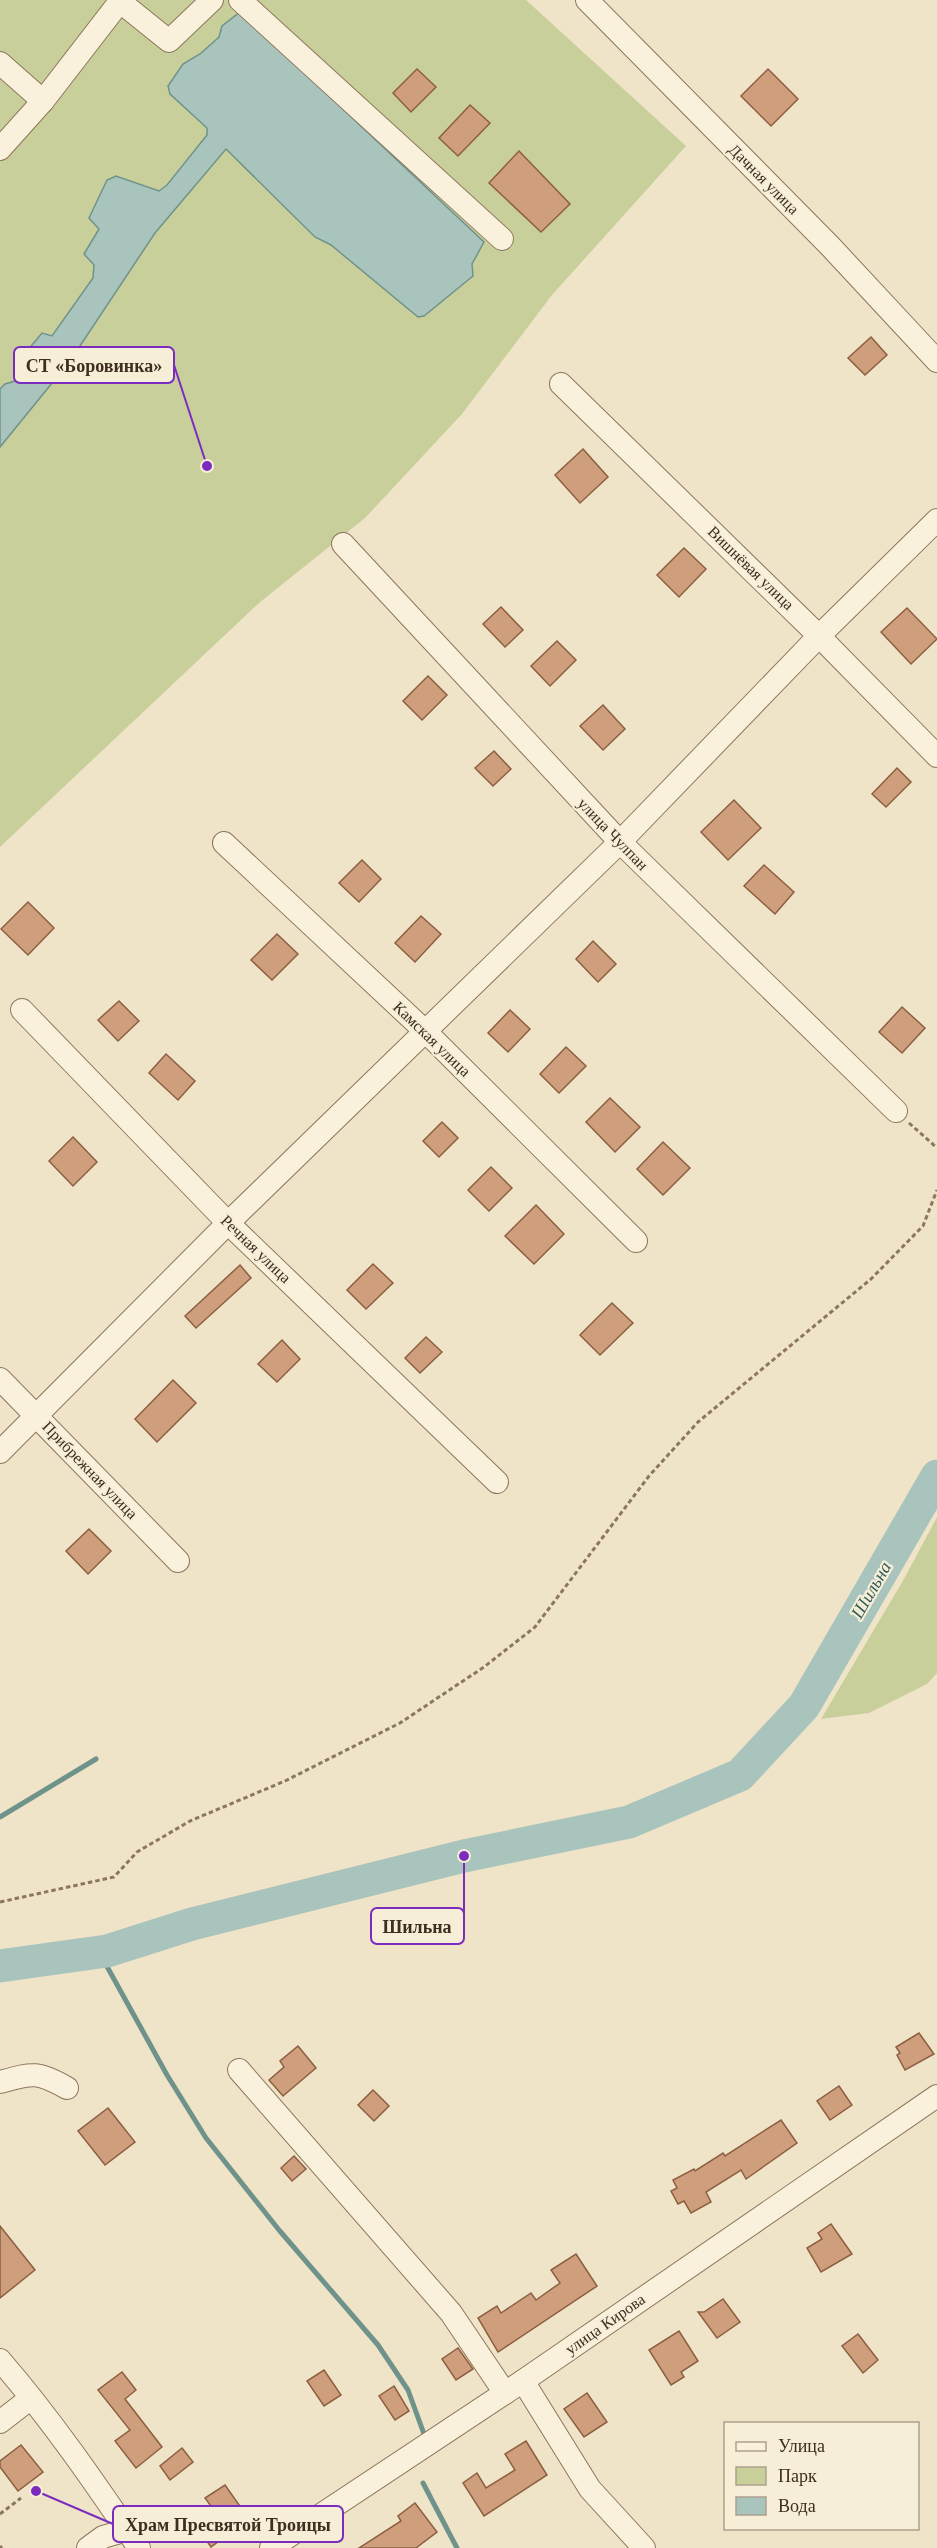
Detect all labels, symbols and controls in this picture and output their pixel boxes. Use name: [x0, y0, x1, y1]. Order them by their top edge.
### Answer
street label: Дачная улица: [725, 140, 803, 218]
callout: СТ «Боровинка»: [14, 347, 174, 383]
text: СТ «Боровинка»: [26, 356, 162, 376]
street label: Вишнёвая улица: [704, 523, 797, 614]
street label: улица Чулпан: [574, 794, 652, 875]
street label: Камская улица: [389, 998, 474, 1081]
street label: Речная улица: [217, 1212, 294, 1287]
street label: Прибрежная улица: [38, 1418, 141, 1523]
water label: Шильна: [846, 1558, 895, 1623]
callout: Шильна: [371, 1908, 464, 1944]
text: Шильна: [382, 1917, 452, 1937]
street label: улица Кирова: [562, 2290, 649, 2359]
legend: [724, 2422, 919, 2530]
text: Улица: [778, 2436, 825, 2456]
text: Парк: [778, 2466, 817, 2486]
text: Вода: [778, 2496, 816, 2516]
callout: Храм Пресвятой Троицы: [113, 2506, 343, 2542]
text: Храм Пресвятой Троицы: [125, 2515, 331, 2535]

